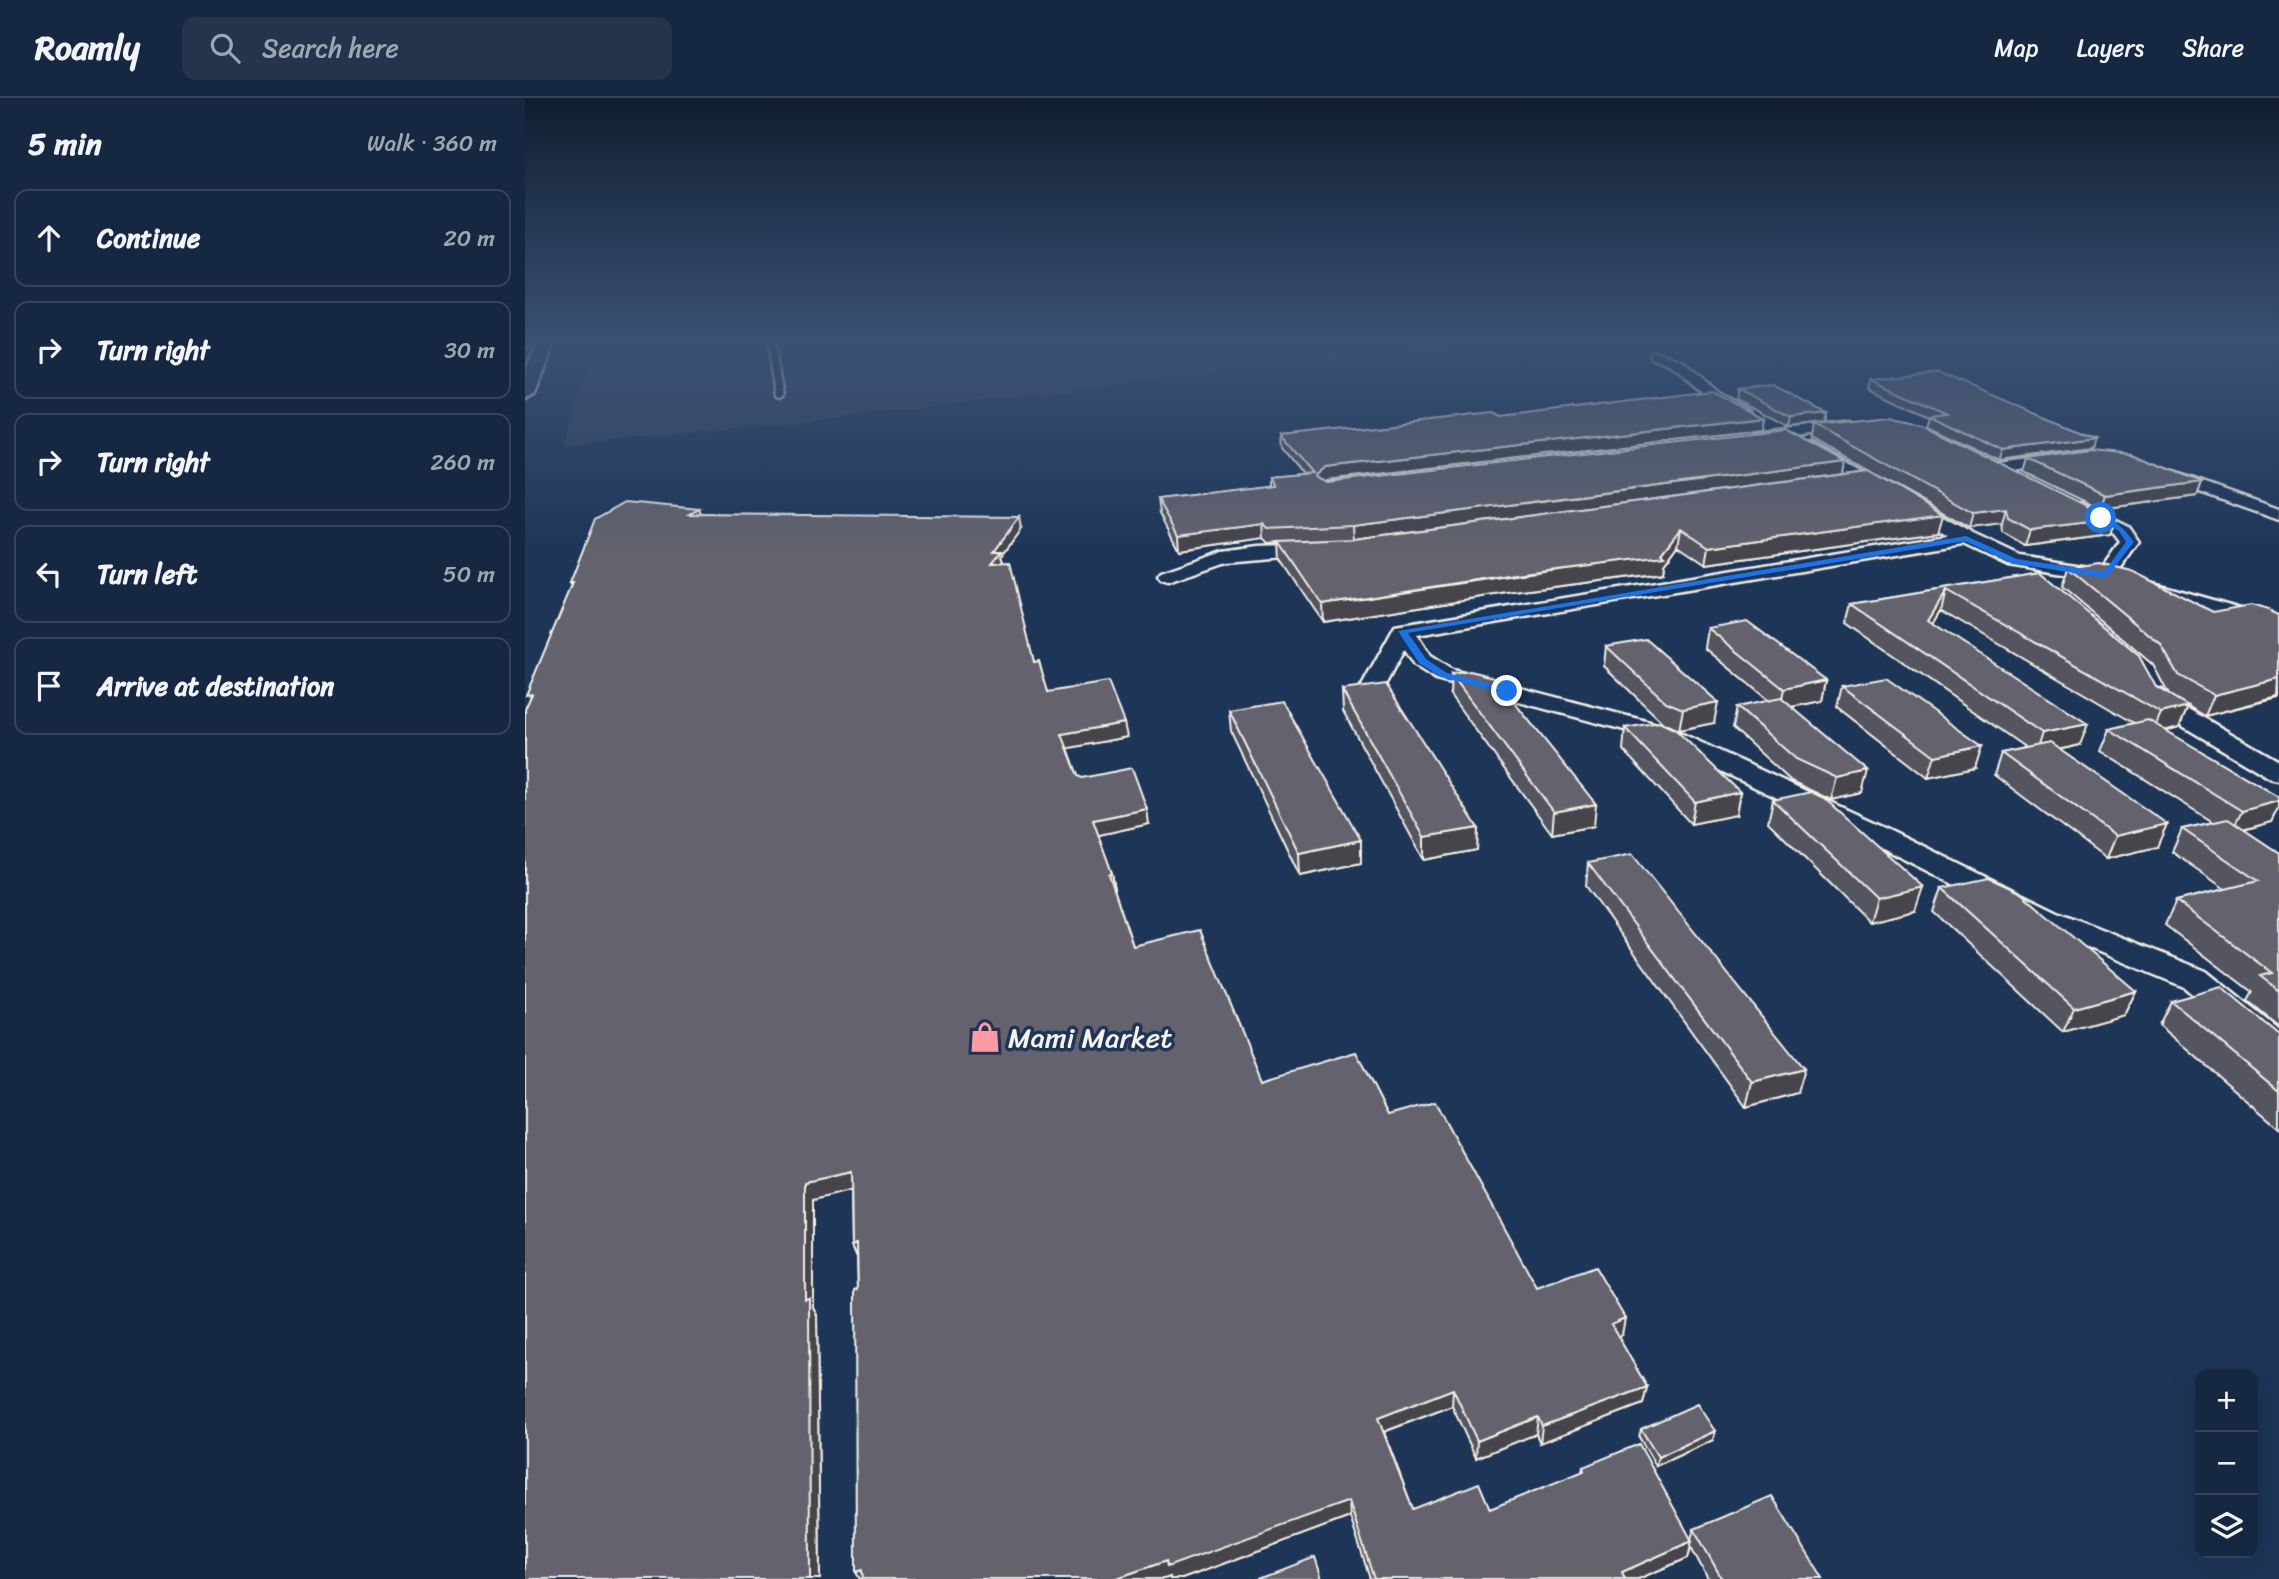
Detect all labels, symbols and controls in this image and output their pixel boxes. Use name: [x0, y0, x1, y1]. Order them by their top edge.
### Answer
search box: [182, 17, 672, 80]
text: Roamly: [35, 19, 140, 77]
text: Search here: [262, 25, 399, 71]
text: Map: [1994, 27, 2039, 69]
text: Layers: [2077, 27, 2144, 69]
text: Share: [2182, 27, 2244, 69]
icon: search: [206, 29, 244, 67]
text: 5 min: [28, 117, 102, 171]
text: Walk · 360 m: [367, 123, 497, 164]
text: Continue: [97, 215, 200, 261]
text: 20 m: [444, 218, 495, 259]
icon: ahead: [30, 219, 68, 257]
text: Turn right: [97, 327, 210, 373]
text: 30 m: [444, 330, 495, 371]
icon: right: [30, 331, 68, 369]
text: Turn right: [97, 439, 210, 485]
text: 260 m: [430, 442, 495, 483]
icon: right: [30, 443, 68, 481]
route start: [2085, 502, 2116, 533]
text: Turn left: [97, 551, 197, 597]
text: 50 m: [443, 554, 495, 595]
icon: left: [30, 555, 68, 593]
text: Arrive at destination: [97, 663, 334, 709]
icon: arrive: [30, 667, 68, 705]
route end: [1491, 675, 1522, 706]
place label: Mami Market: [1008, 1013, 1172, 1062]
shop icon: Mami Market: [968, 1020, 1002, 1054]
map controls: [2195, 1369, 2258, 1558]
button: +: [2195, 1369, 2258, 1432]
button: −: [2195, 1432, 2258, 1495]
button: layers: [2195, 1495, 2258, 1558]

